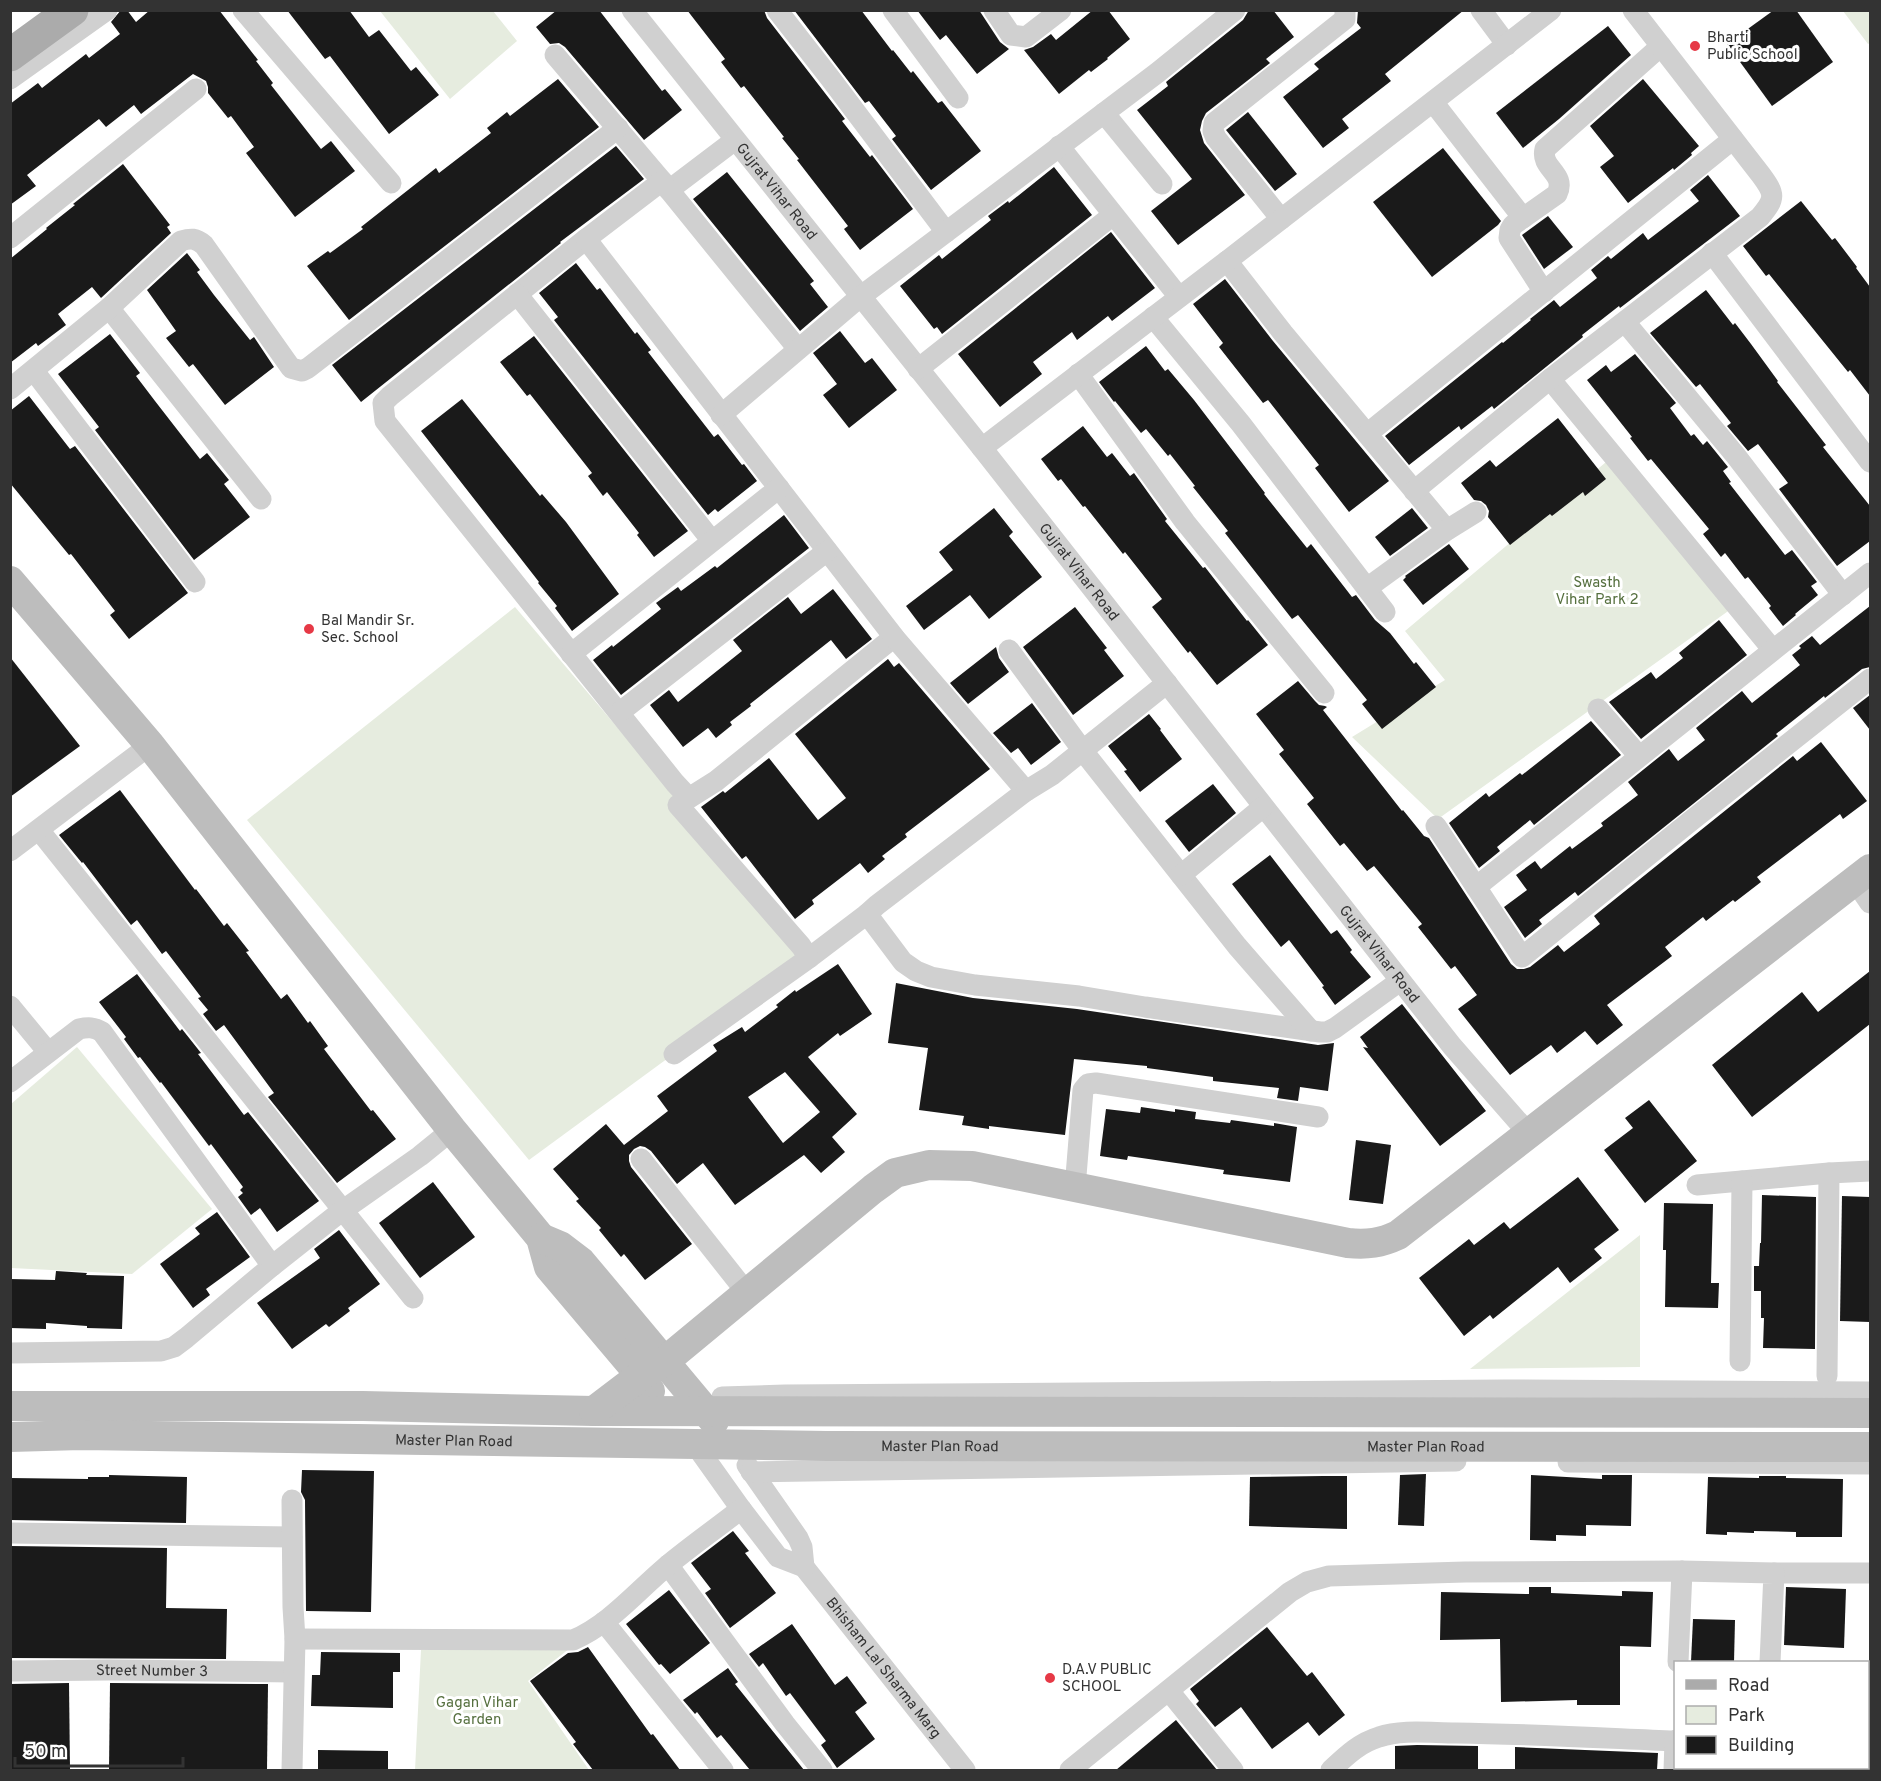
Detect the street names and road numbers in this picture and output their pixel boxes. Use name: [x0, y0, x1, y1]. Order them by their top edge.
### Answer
street label: Gujrat Vihar Road: [731, 140, 820, 245]
street label: Gujrat Vihar Road: [1034, 520, 1122, 625]
street label: Gujrat Vihar Road: [1334, 902, 1423, 1008]
street label: Master Plan Road: [395, 1432, 513, 1452]
street label: Master Plan Road: [881, 1438, 999, 1457]
street label: Master Plan Road: [1367, 1439, 1485, 1458]
street label: Bhisham Lal Sharma Marg: [821, 1594, 945, 1743]
street label: Street Number 3: [96, 1662, 208, 1682]

